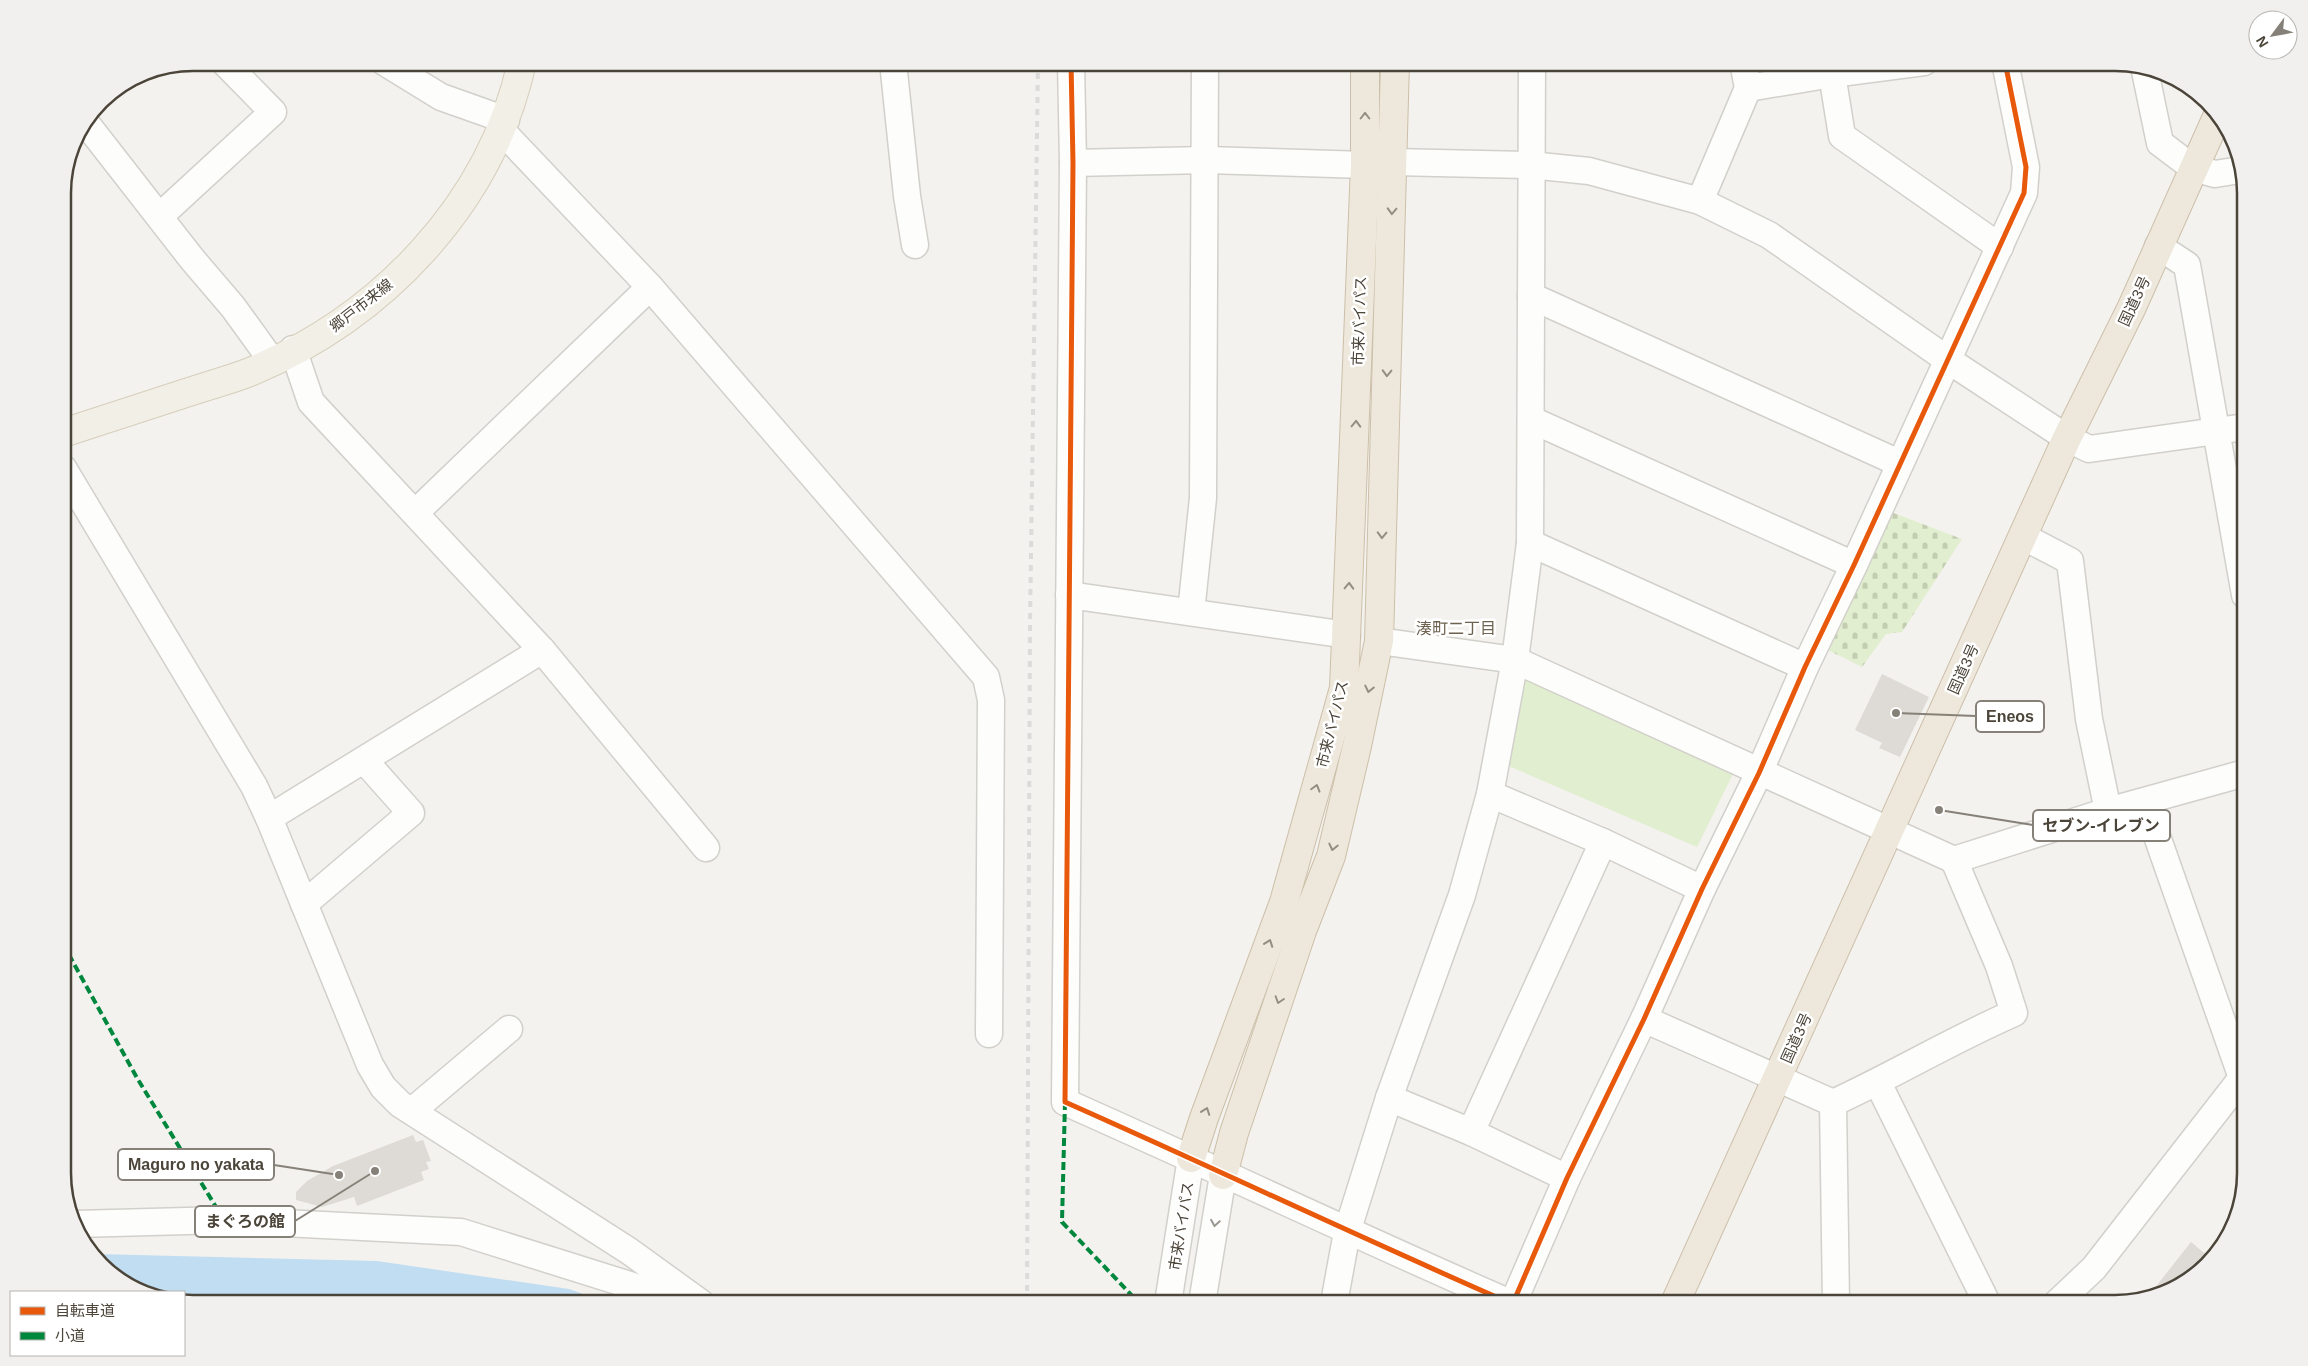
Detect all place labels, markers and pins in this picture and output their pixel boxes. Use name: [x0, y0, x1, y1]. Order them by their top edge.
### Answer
callout: Eneos: [1976, 701, 2044, 732]
callout: セブン-イレブン: [2033, 810, 2170, 841]
callout: Maguro no yakata: [118, 1149, 274, 1180]
callout: まぐろの館: [195, 1206, 295, 1237]

